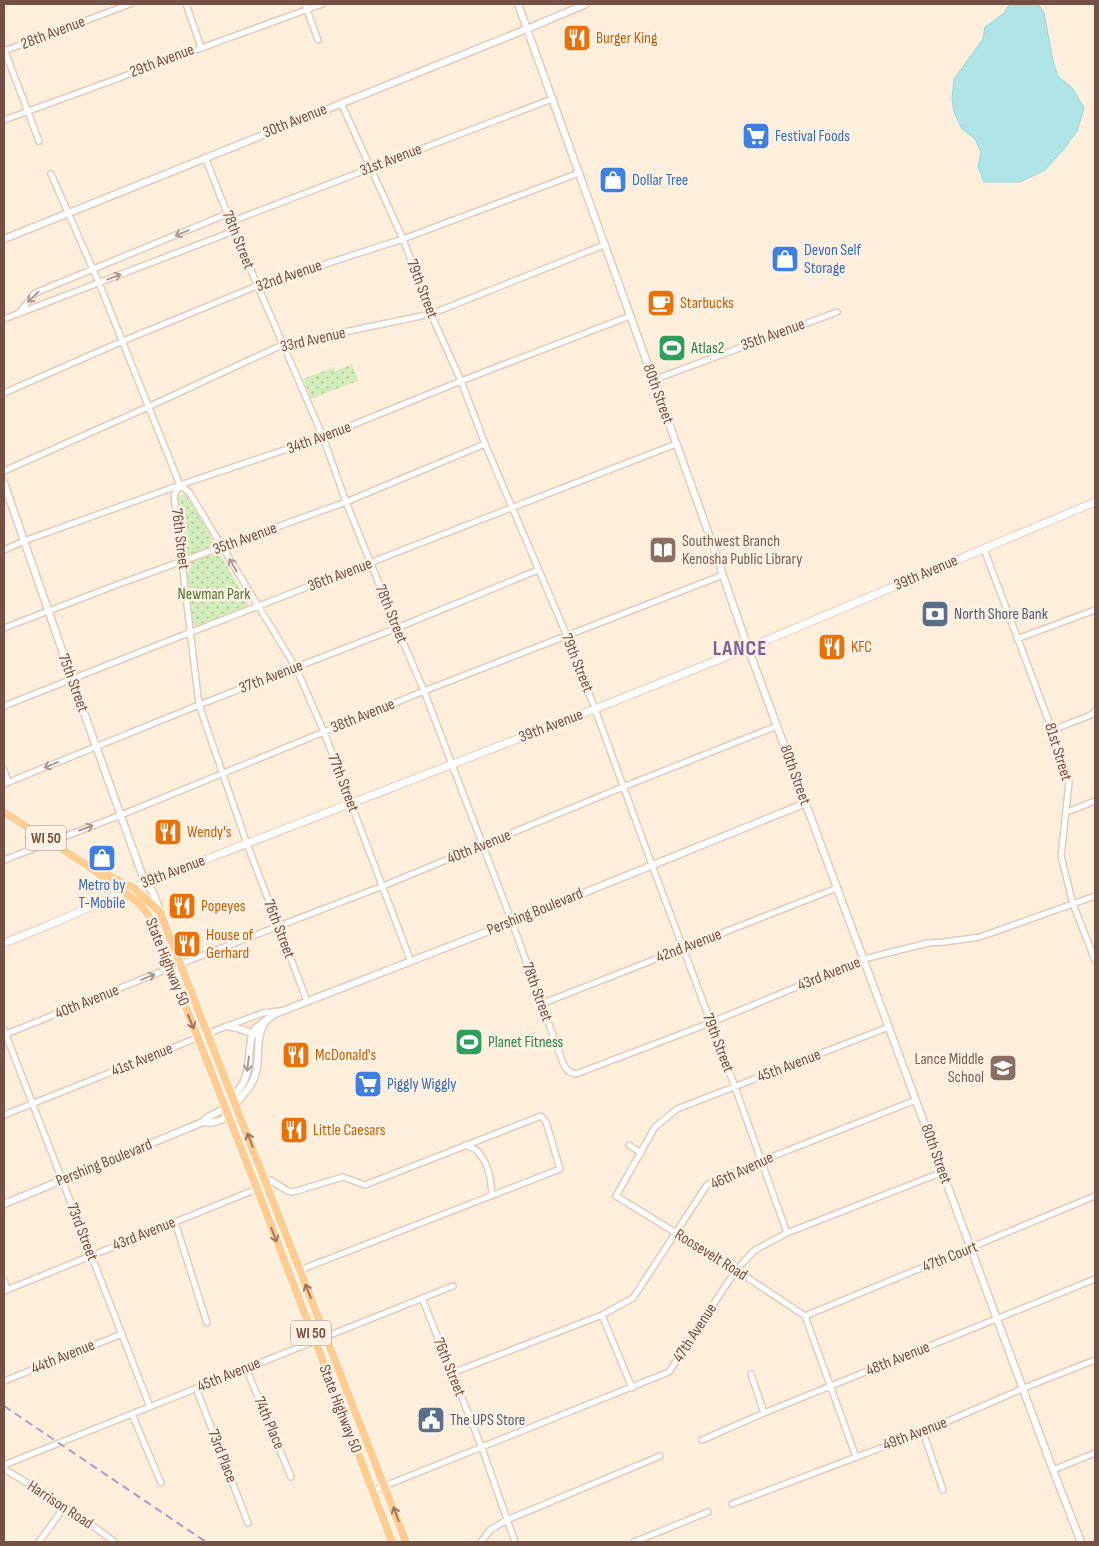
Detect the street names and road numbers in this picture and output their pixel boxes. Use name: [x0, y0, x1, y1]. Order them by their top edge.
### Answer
street label: 28th Avenue: [18, 12, 88, 54]
street label: 29th Avenue: [127, 40, 197, 82]
street label: 30th Avenue: [260, 100, 330, 142]
street label: 31st Avenue: [357, 140, 425, 180]
street label: 78th Street: [218, 208, 258, 272]
street label: 32nd Avenue: [254, 256, 324, 296]
street label: 79th Street: [402, 257, 442, 321]
street label: 35th Avenue: [738, 315, 808, 355]
street label: 33rd Avenue: [279, 323, 347, 357]
street label: 80th Street: [638, 362, 678, 427]
street label: 34th Avenue: [284, 418, 354, 458]
street label: 76th Street: [167, 507, 193, 571]
street label: 35th Avenue: [210, 519, 280, 559]
street label: 39th Avenue: [891, 551, 961, 595]
street label: 36th Avenue: [305, 554, 375, 596]
street label: 78th Street: [371, 582, 411, 646]
street label: 79th Street: [557, 631, 597, 695]
street label: 75th Street: [54, 651, 92, 715]
street label: 37th Avenue: [236, 656, 306, 698]
street label: 38th Avenue: [328, 695, 398, 737]
street label: 39th Avenue: [516, 705, 586, 747]
street label: 81st Street: [1040, 721, 1076, 783]
street label: 80th Street: [775, 743, 815, 808]
street label: 77th Street: [323, 751, 363, 815]
road number: WI 50: [26, 826, 66, 850]
street label: 40th Avenue: [444, 826, 514, 868]
street label: 39th Avenue: [138, 851, 208, 893]
street label: Pershing Boulevard: [484, 884, 586, 940]
street label: 76th Street: [259, 897, 299, 961]
street label: State Highway 50: [141, 915, 193, 1009]
street label: 42nd Avenue: [654, 925, 724, 967]
street label: 43rd Avenue: [795, 953, 863, 995]
street label: 78th Street: [518, 960, 556, 1024]
street label: 40th Avenue: [52, 981, 122, 1023]
street label: 79th Street: [698, 1011, 738, 1075]
street label: 41st Avenue: [108, 1039, 176, 1081]
street label: 45th Avenue: [755, 1045, 823, 1087]
street label: 80th Street: [916, 1122, 956, 1187]
street label: Pershing Boulevard: [53, 1135, 155, 1191]
street label: 46th Avenue: [708, 1148, 776, 1194]
street label: 73rd Street: [62, 1200, 102, 1264]
street label: 43rd Avenue: [110, 1213, 178, 1255]
street label: Roosevelt Road: [671, 1225, 751, 1285]
street label: 47th Court: [920, 1237, 981, 1277]
street label: 47th Avenue: [669, 1300, 721, 1366]
road number: WI 50: [291, 1320, 331, 1346]
street label: 76th Street: [429, 1335, 469, 1399]
street label: 44th Avenue: [28, 1336, 98, 1378]
street label: 48th Avenue: [863, 1338, 933, 1380]
street label: 45th Avenue: [195, 1354, 263, 1396]
street label: State Highway 50: [314, 1362, 366, 1456]
street label: 74th Place: [249, 1394, 289, 1452]
street label: 49th Avenue: [880, 1413, 950, 1455]
street label: 73rd Place: [203, 1427, 241, 1485]
street label: Harrison Road: [23, 1477, 97, 1533]

